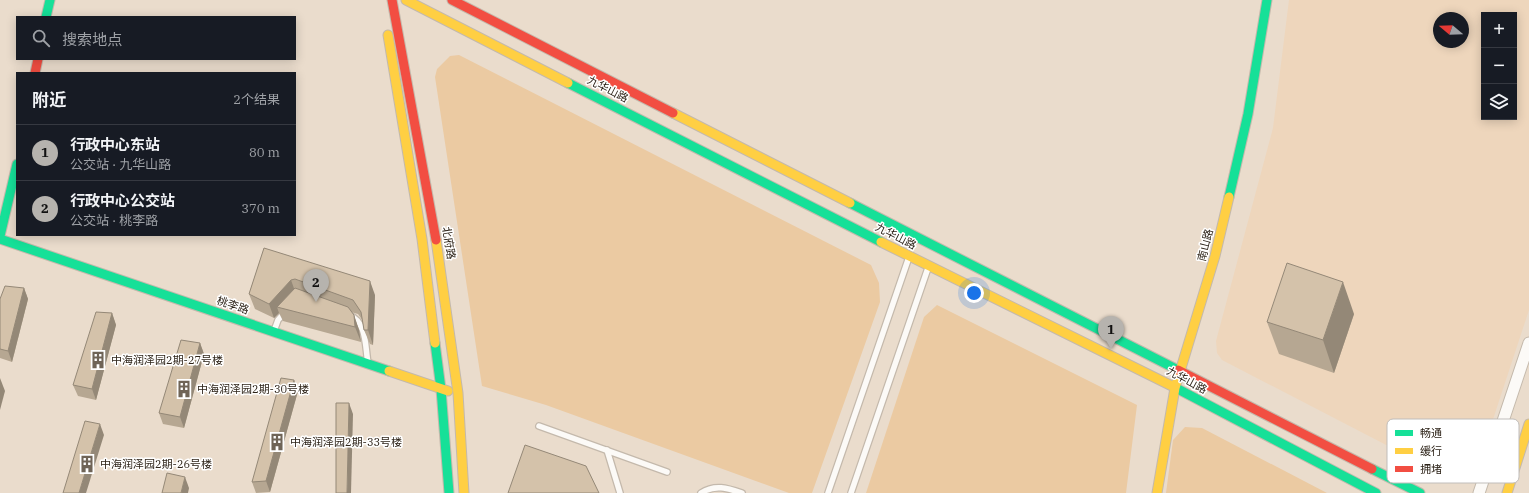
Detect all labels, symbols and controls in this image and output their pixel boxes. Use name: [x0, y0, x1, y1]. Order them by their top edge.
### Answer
north arrow: [1433, 12, 1469, 48]
map controls: [1481, 12, 1517, 120]
button: +: [1481, 12, 1517, 48]
search box: [16, 16, 296, 60]
icon: search: [30, 27, 52, 49]
text: 搜索地点: [62, 30, 122, 49]
button: −: [1481, 48, 1517, 84]
street label: 九华山路: [585, 73, 631, 105]
button: layers: [1481, 84, 1517, 120]
text: 附近: [32, 89, 66, 111]
text: 2个结果: [233, 91, 280, 108]
text: 行政中心东站: [70, 135, 160, 154]
text: 1: [41, 144, 49, 161]
text: 80 m: [249, 144, 280, 161]
text: 公交站 · 九华山路: [70, 156, 171, 173]
text: 行政中心公交站: [70, 191, 175, 210]
text: 2: [41, 200, 49, 217]
text: 370 m: [241, 200, 280, 217]
text: 公交站 · 桃李路: [70, 212, 158, 229]
street label: 九华山路: [873, 220, 919, 252]
street label: 北府路: [440, 226, 458, 260]
street label: 南山路: [1194, 227, 1216, 263]
pin: 2: [303, 269, 329, 302]
your location: [964, 283, 984, 303]
street label: 桃李路: [215, 293, 251, 317]
pin: 1: [1098, 316, 1124, 349]
building icon: 中海润泽园2期-27号楼: [88, 350, 108, 370]
place label: 中海润泽园2期-27号楼: [111, 353, 223, 367]
street label: 九华山路: [1164, 363, 1210, 397]
building icon: 中海润泽园2期-30号楼: [174, 379, 194, 399]
place label: 中海润泽园2期-30号楼: [197, 382, 309, 396]
legend: [1387, 419, 1519, 483]
text: 畅通: [1420, 426, 1442, 440]
building icon: 中海润泽园2期-33号楼: [267, 432, 287, 452]
place label: 中海润泽园2期-33号楼: [290, 435, 402, 449]
text: 缓行: [1420, 444, 1442, 458]
building icon: 中海润泽园2期-26号楼: [77, 454, 97, 474]
place label: 中海润泽园2期-26号楼: [100, 457, 212, 471]
text: 拥堵: [1420, 462, 1442, 476]

